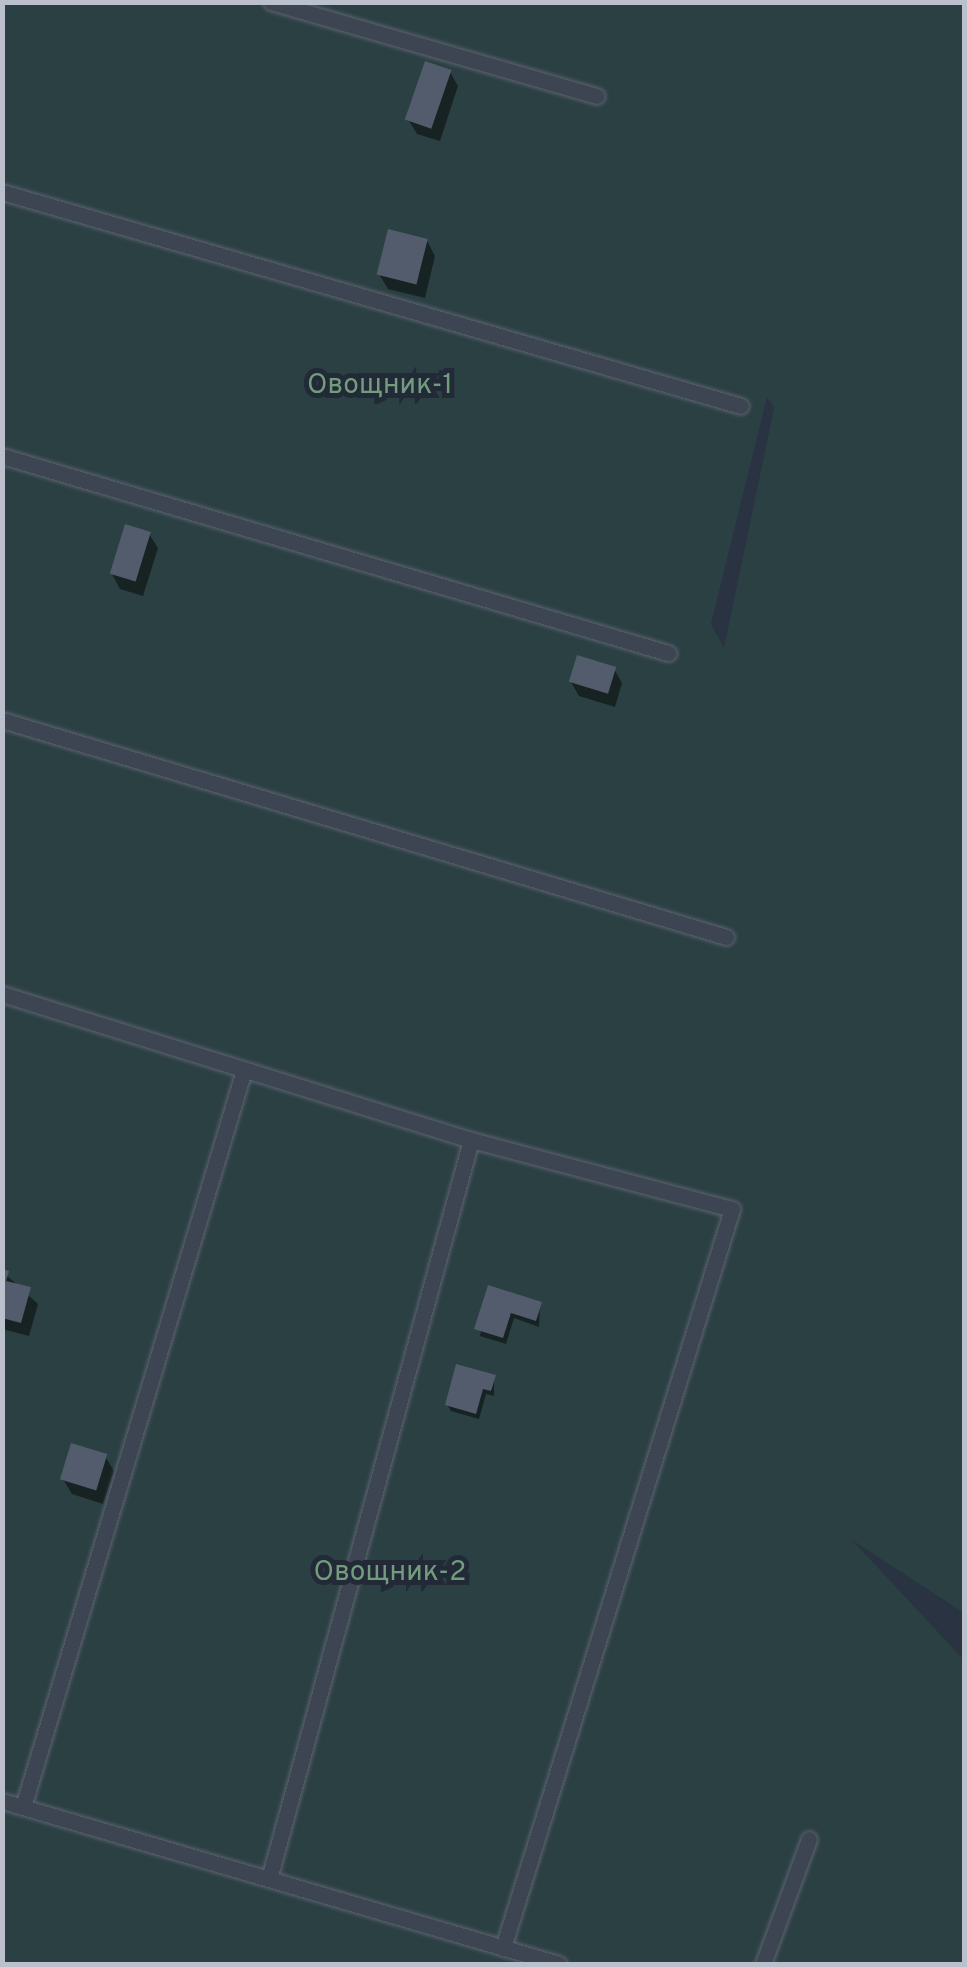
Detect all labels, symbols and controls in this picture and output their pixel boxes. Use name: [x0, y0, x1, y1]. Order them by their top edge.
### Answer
park label: Овощник-1: [307, 369, 453, 403]
park label: Овощник-2: [314, 1556, 466, 1590]

